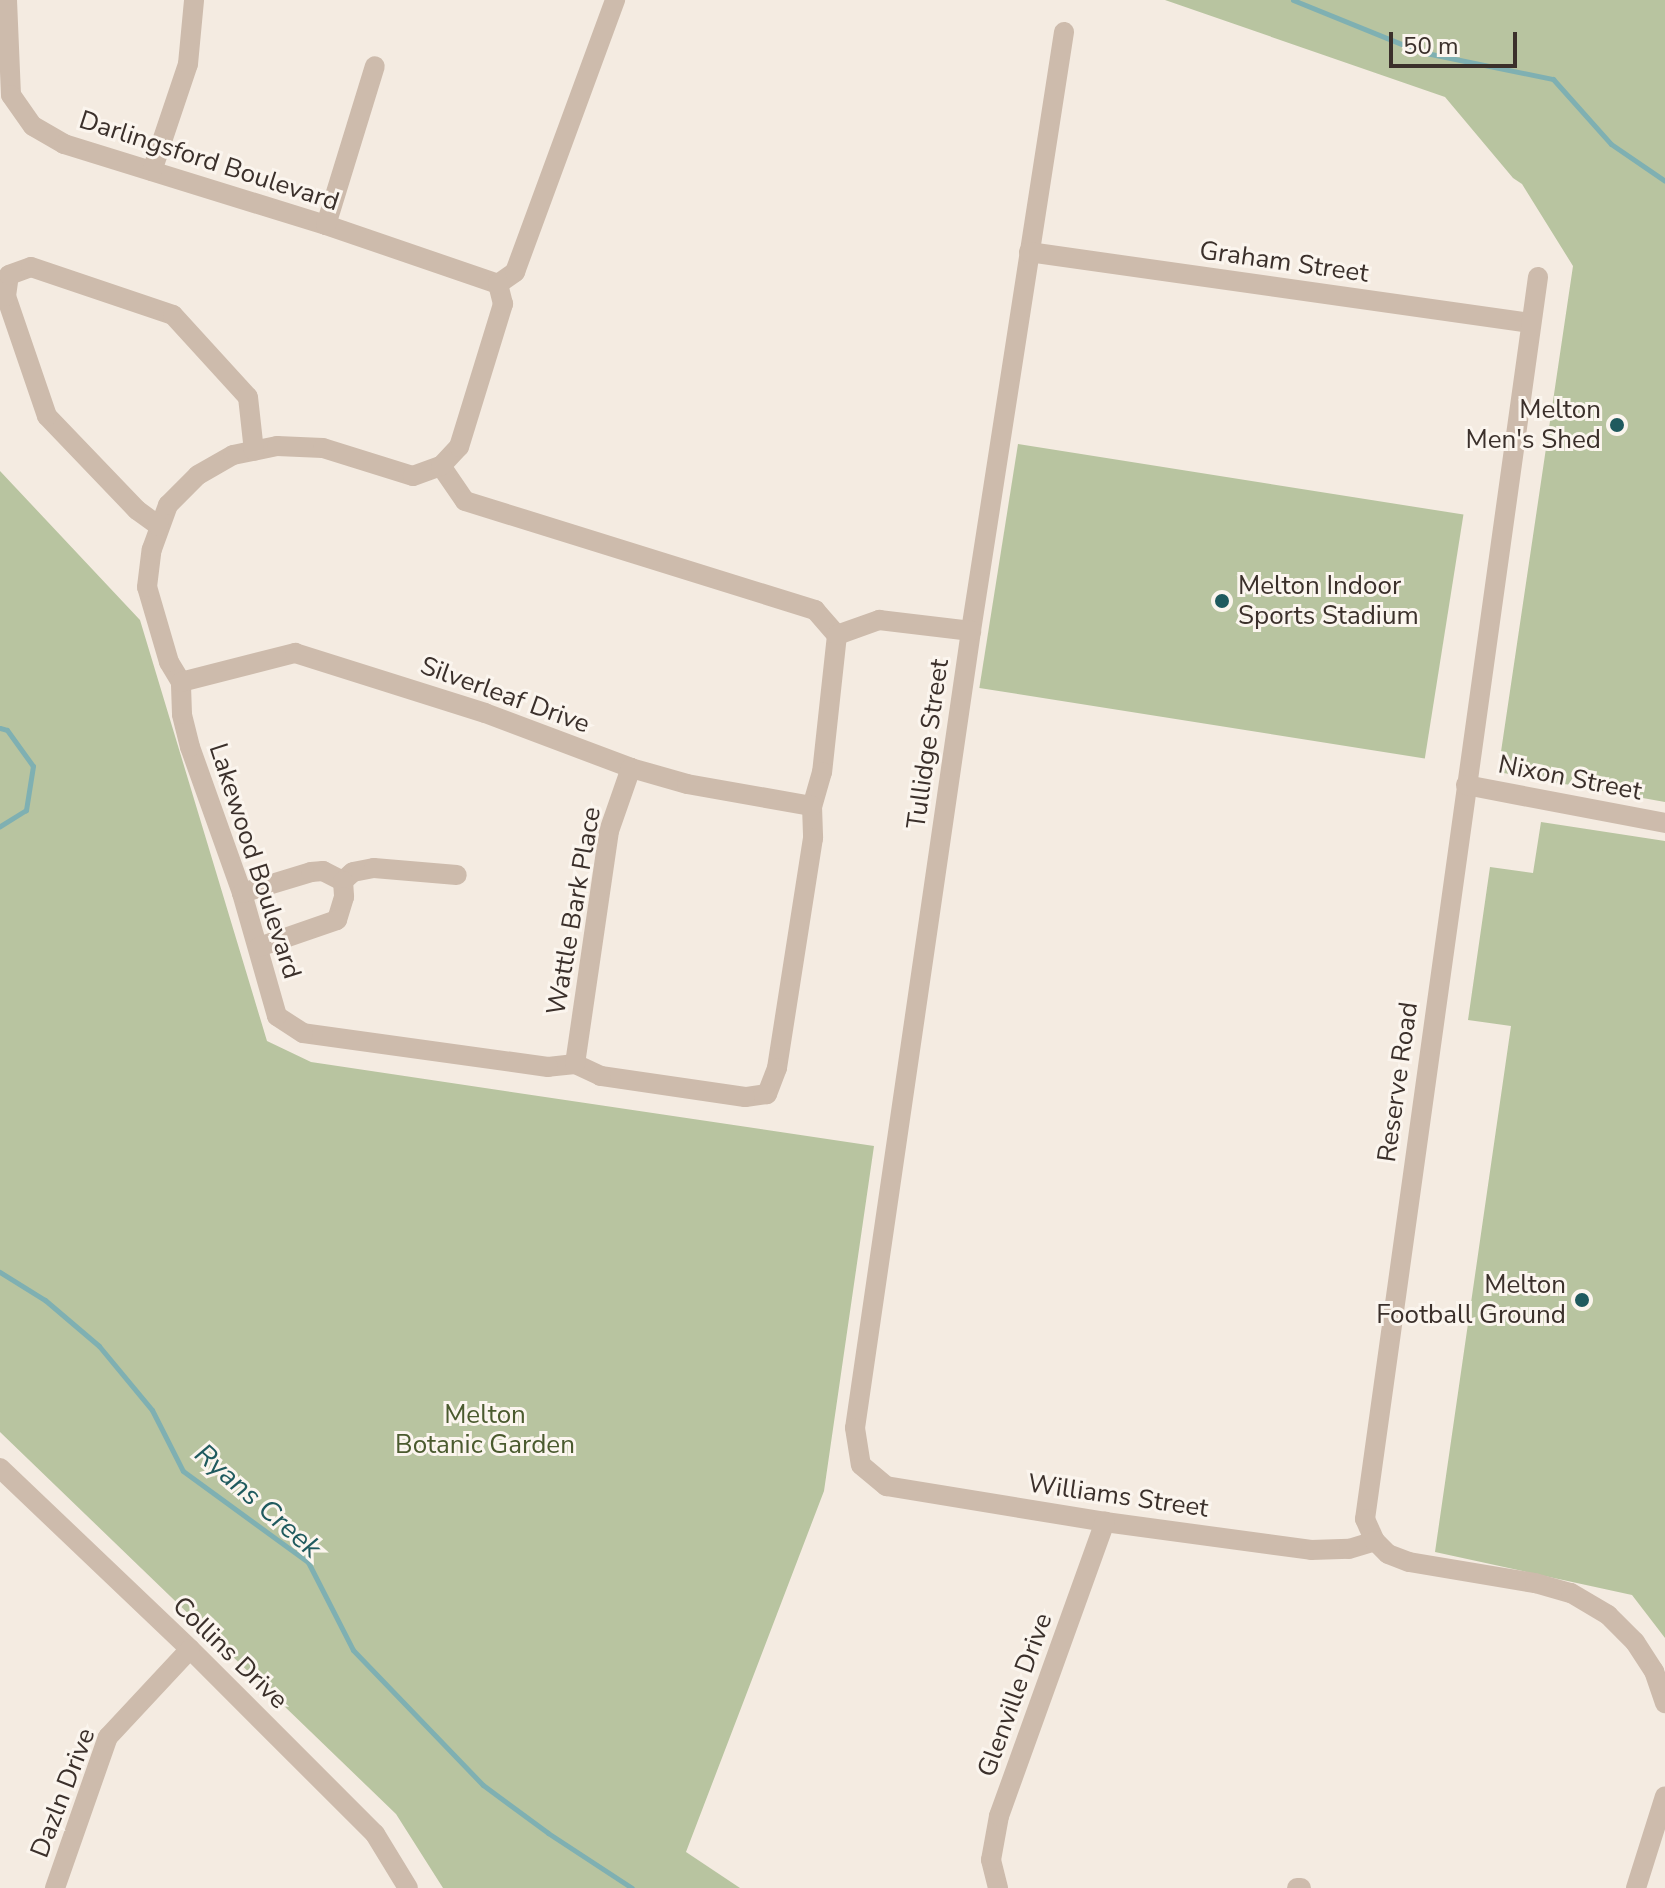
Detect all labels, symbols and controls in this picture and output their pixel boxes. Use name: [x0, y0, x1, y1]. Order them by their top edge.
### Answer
scale bar: [1393, 16, 1521, 66]
text: 50 m: [1403, 30, 1459, 62]
street label: Darlingsford Boulevard: [75, 104, 343, 218]
street label: Graham Street: [1198, 235, 1370, 289]
place label: Melton Men's Shed: [1465, 394, 1601, 456]
marker: Melton Men's Shed: [1608, 416, 1626, 434]
place label: Melton Indoor Sports Stadium: [1238, 570, 1419, 632]
marker: Melton Indoor Sports Stadium: [1213, 592, 1231, 610]
street label: Silverleaf Drive: [416, 650, 594, 740]
street label: Tullidge Street: [901, 657, 955, 831]
street label: Lakewood Boulevard: [202, 739, 308, 983]
street label: Nixon Street: [1496, 749, 1644, 807]
street label: Wattle Bark Place: [540, 805, 608, 1017]
street label: Reserve Road: [1371, 1000, 1425, 1164]
place label: Melton Football Ground: [1376, 1269, 1566, 1330]
marker: Melton Football Ground: [1573, 1291, 1591, 1309]
park label: Melton Botanic Garden: [395, 1399, 575, 1460]
water label: Ryans Creek: [188, 1437, 328, 1565]
street label: Williams Street: [1026, 1468, 1210, 1524]
street label: Collins Drive: [166, 1590, 294, 1716]
street label: Glenville Drive: [971, 1609, 1059, 1781]
street label: Dazln Drive: [24, 1724, 102, 1862]

